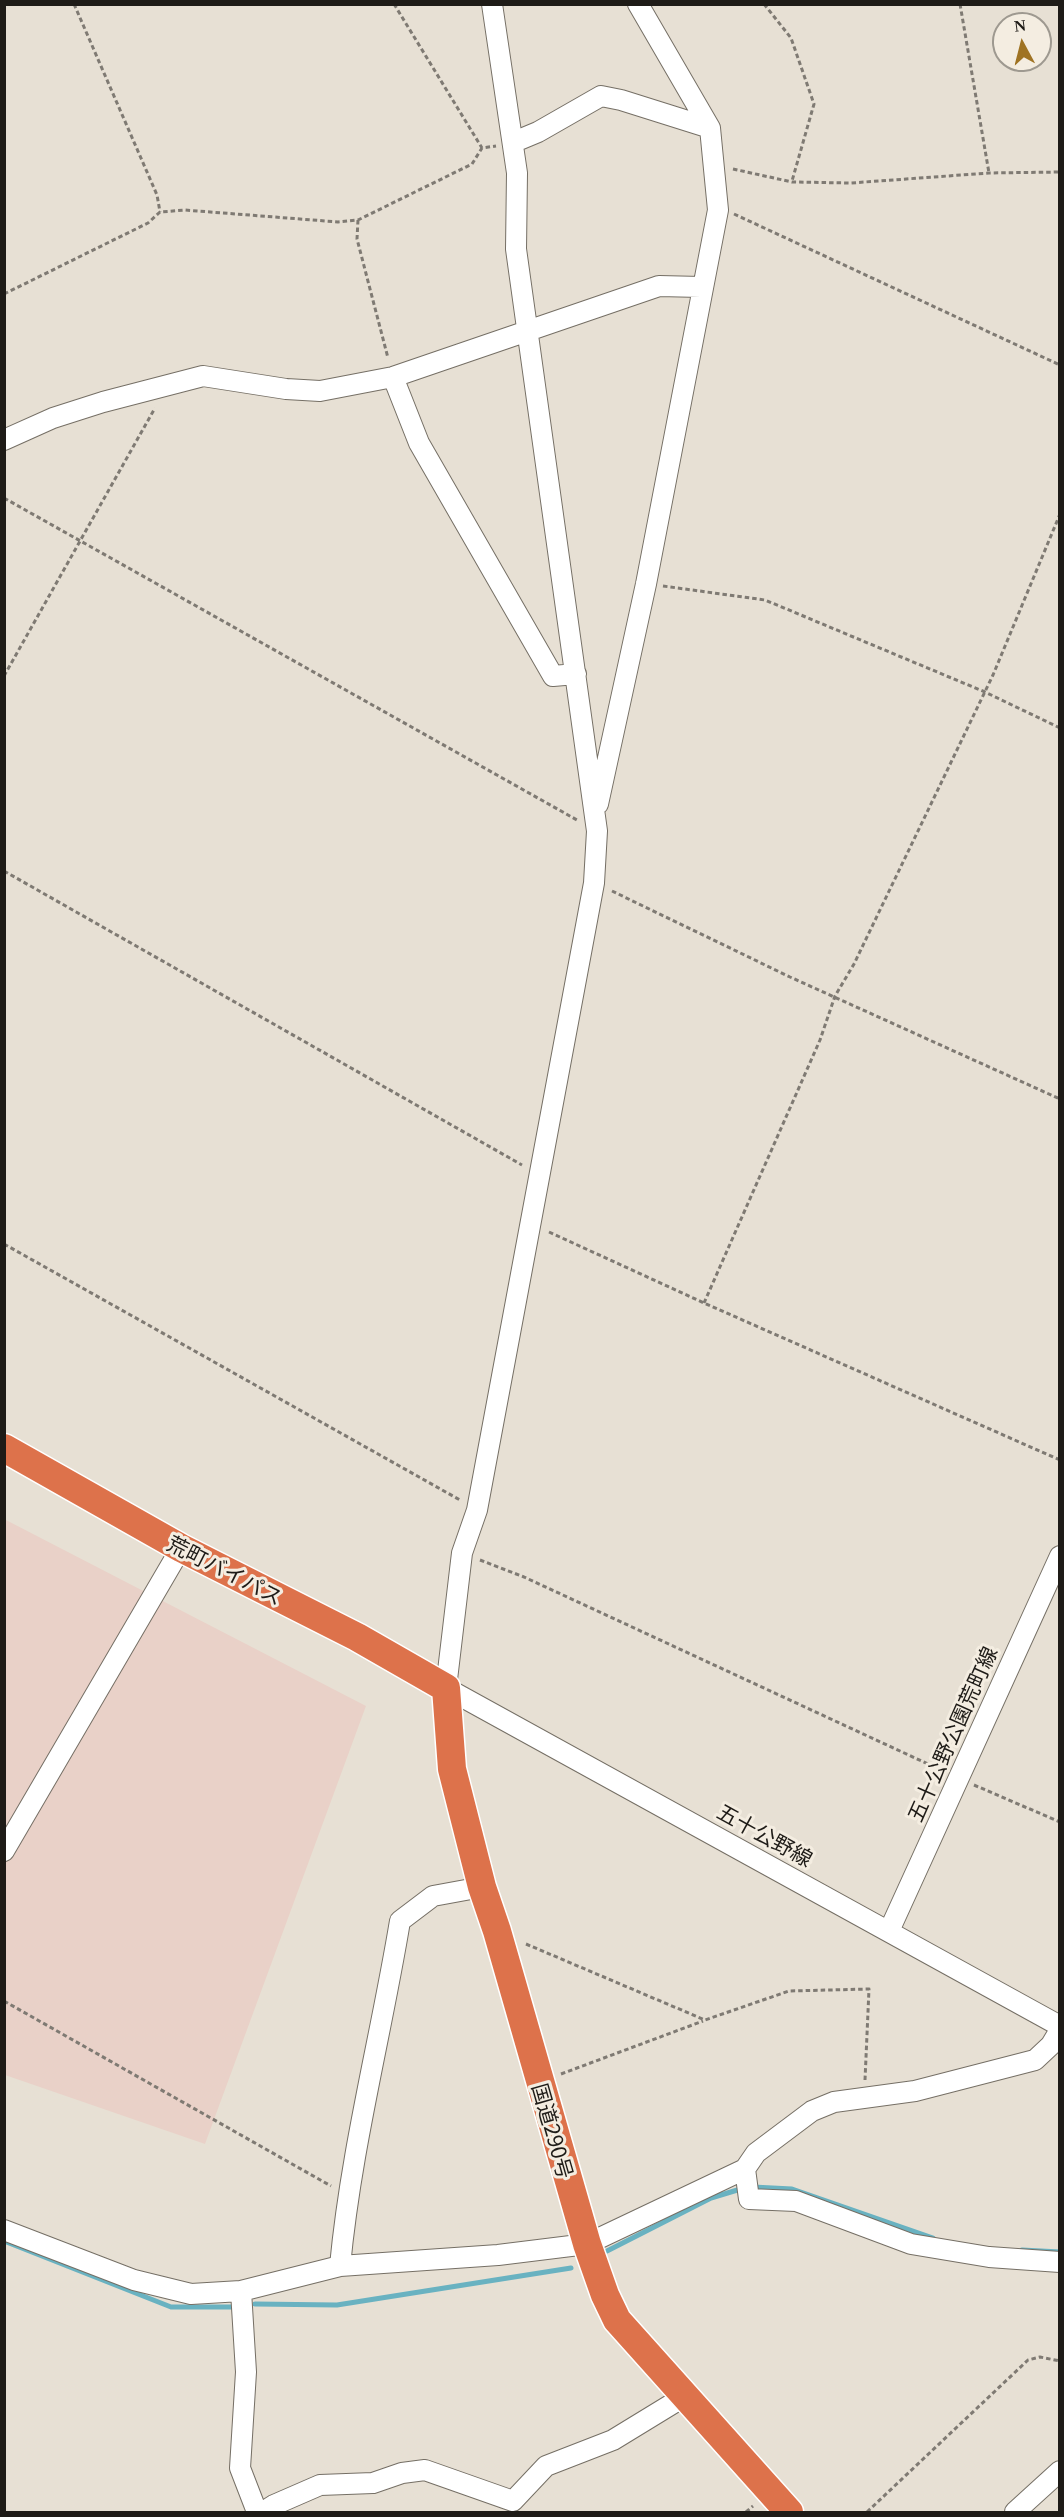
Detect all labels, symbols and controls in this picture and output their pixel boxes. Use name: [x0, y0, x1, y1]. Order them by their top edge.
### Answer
north arrow: [992, 12, 1052, 72]
text: N: [1013, 16, 1027, 35]
street label: 荒町バイパス: [163, 1530, 287, 1610]
street label: 五十公野公園荒町線: [902, 1643, 1002, 1825]
street label: 五十公野線: [713, 1799, 817, 1871]
street label: 国道290号: [527, 2080, 579, 2182]

